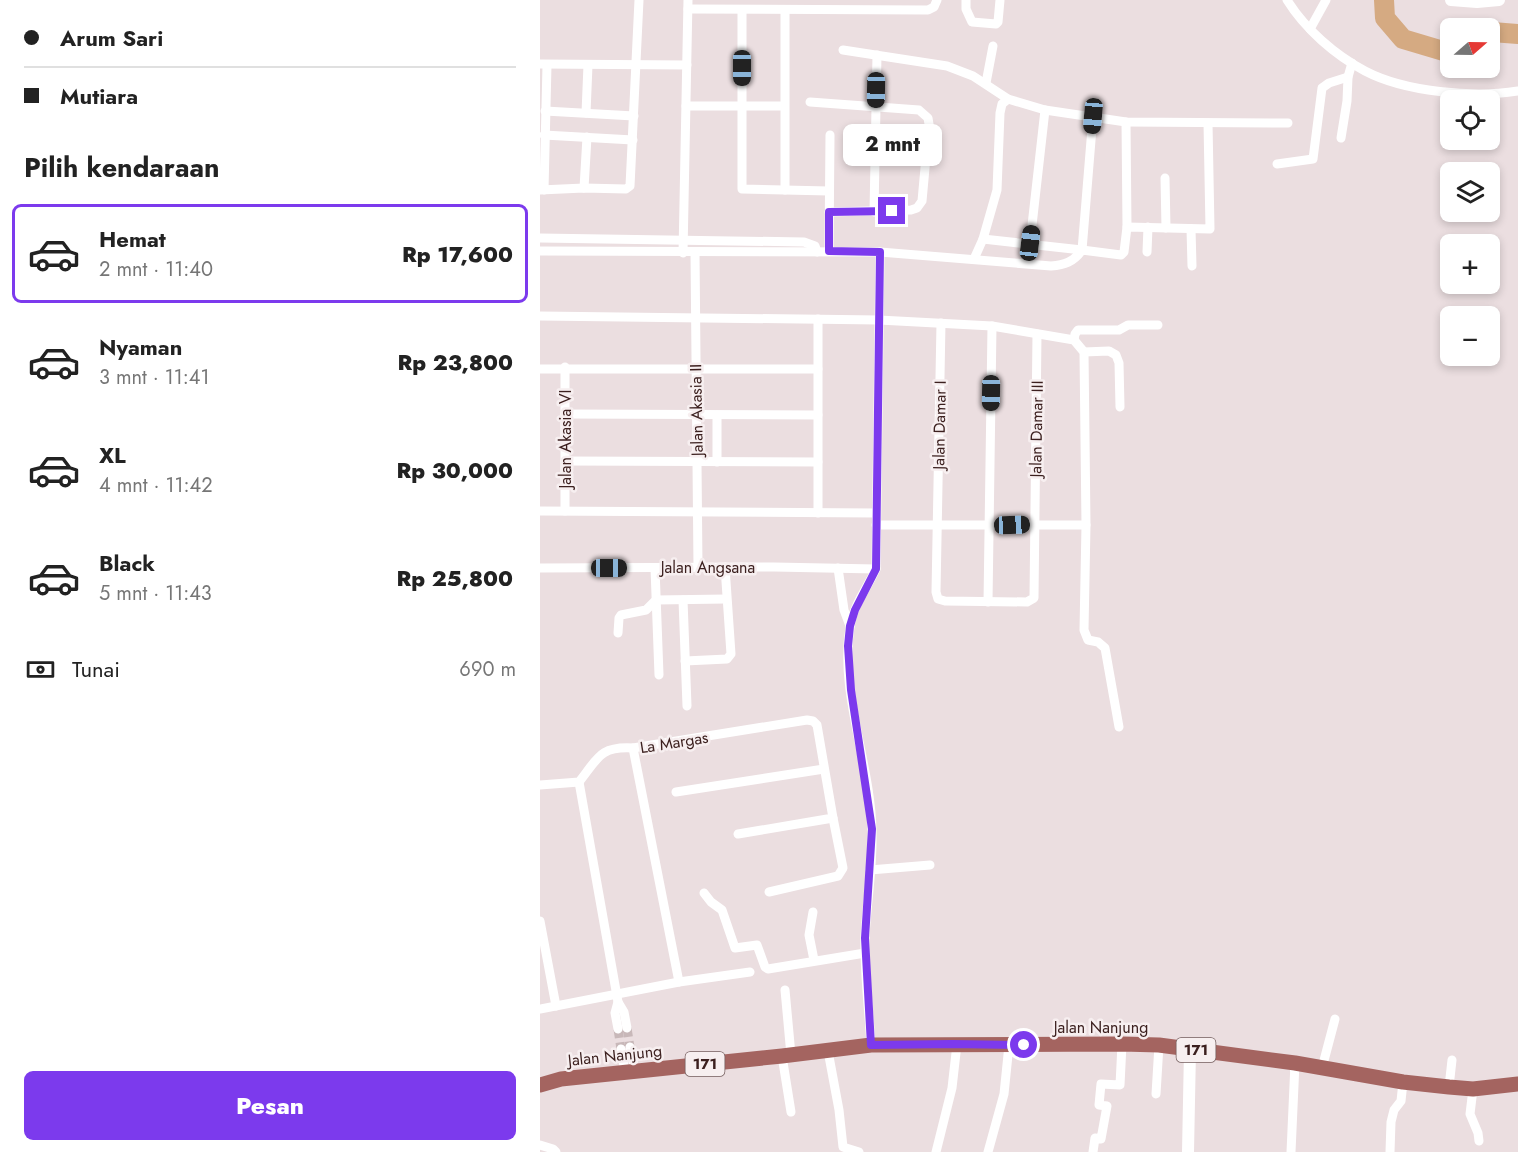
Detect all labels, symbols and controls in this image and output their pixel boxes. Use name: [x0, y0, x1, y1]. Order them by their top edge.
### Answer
north arrow: [1440, 18, 1500, 78]
map controls: [1440, 18, 1500, 366]
text: Arum Sari: [60, 22, 163, 54]
car: [733, 50, 751, 86]
car: [867, 72, 885, 108]
text: Mutiara: [60, 80, 138, 112]
button: locate: [1440, 90, 1500, 150]
car: [1082, 97, 1104, 135]
callout: 2 mnt: [842, 124, 941, 166]
text: 2 mnt: [865, 130, 920, 159]
text: Pilih kendaraan: [24, 148, 220, 187]
button: layers: [1440, 162, 1500, 222]
route end: [878, 197, 905, 224]
text: Hemat: [99, 223, 166, 255]
car: [1019, 224, 1041, 262]
icon: car: [27, 227, 81, 281]
button: +: [1440, 234, 1500, 294]
text: Rp 17,600: [402, 238, 513, 270]
text: 2 mnt · 11:40: [99, 255, 213, 284]
button: −: [1440, 306, 1500, 366]
text: Nyaman: [99, 331, 182, 363]
icon: car: [27, 335, 81, 389]
text: Rp 23,800: [397, 346, 513, 378]
text: 3 mnt · 11:41: [99, 363, 209, 392]
street label: Jalan Akasia II: [684, 364, 709, 458]
car: [982, 375, 1000, 411]
street label: Jalan Damar I: [927, 380, 952, 472]
street label: Jalan Damar III: [1024, 380, 1049, 480]
street label: Jalan Akasia VI: [554, 390, 577, 491]
text: XL: [99, 439, 126, 471]
icon: car: [27, 443, 81, 497]
text: Rp 30,000: [396, 454, 513, 486]
text: 4 mnt · 11:42: [99, 471, 213, 500]
car: [994, 515, 1030, 535]
text: Black: [99, 547, 155, 579]
icon: car: [27, 551, 81, 605]
street label: Jalan Angsana: [659, 556, 755, 579]
car: [591, 559, 627, 577]
text: Rp 25,800: [396, 562, 513, 594]
text: 5 mnt · 11:43: [99, 579, 212, 608]
icon: cash: [24, 653, 57, 686]
text: Tunai: [72, 653, 120, 685]
text: 690 m: [459, 655, 516, 684]
street label: La Margas: [638, 726, 710, 759]
street label: Jalan Nanjung: [1052, 1016, 1148, 1039]
route start: [1010, 1031, 1037, 1058]
road number: 171: [1176, 1038, 1216, 1062]
street label: Jalan Nanjung: [565, 1039, 663, 1072]
road number: 171: [686, 1052, 724, 1076]
button: Pesan: [24, 1071, 516, 1140]

